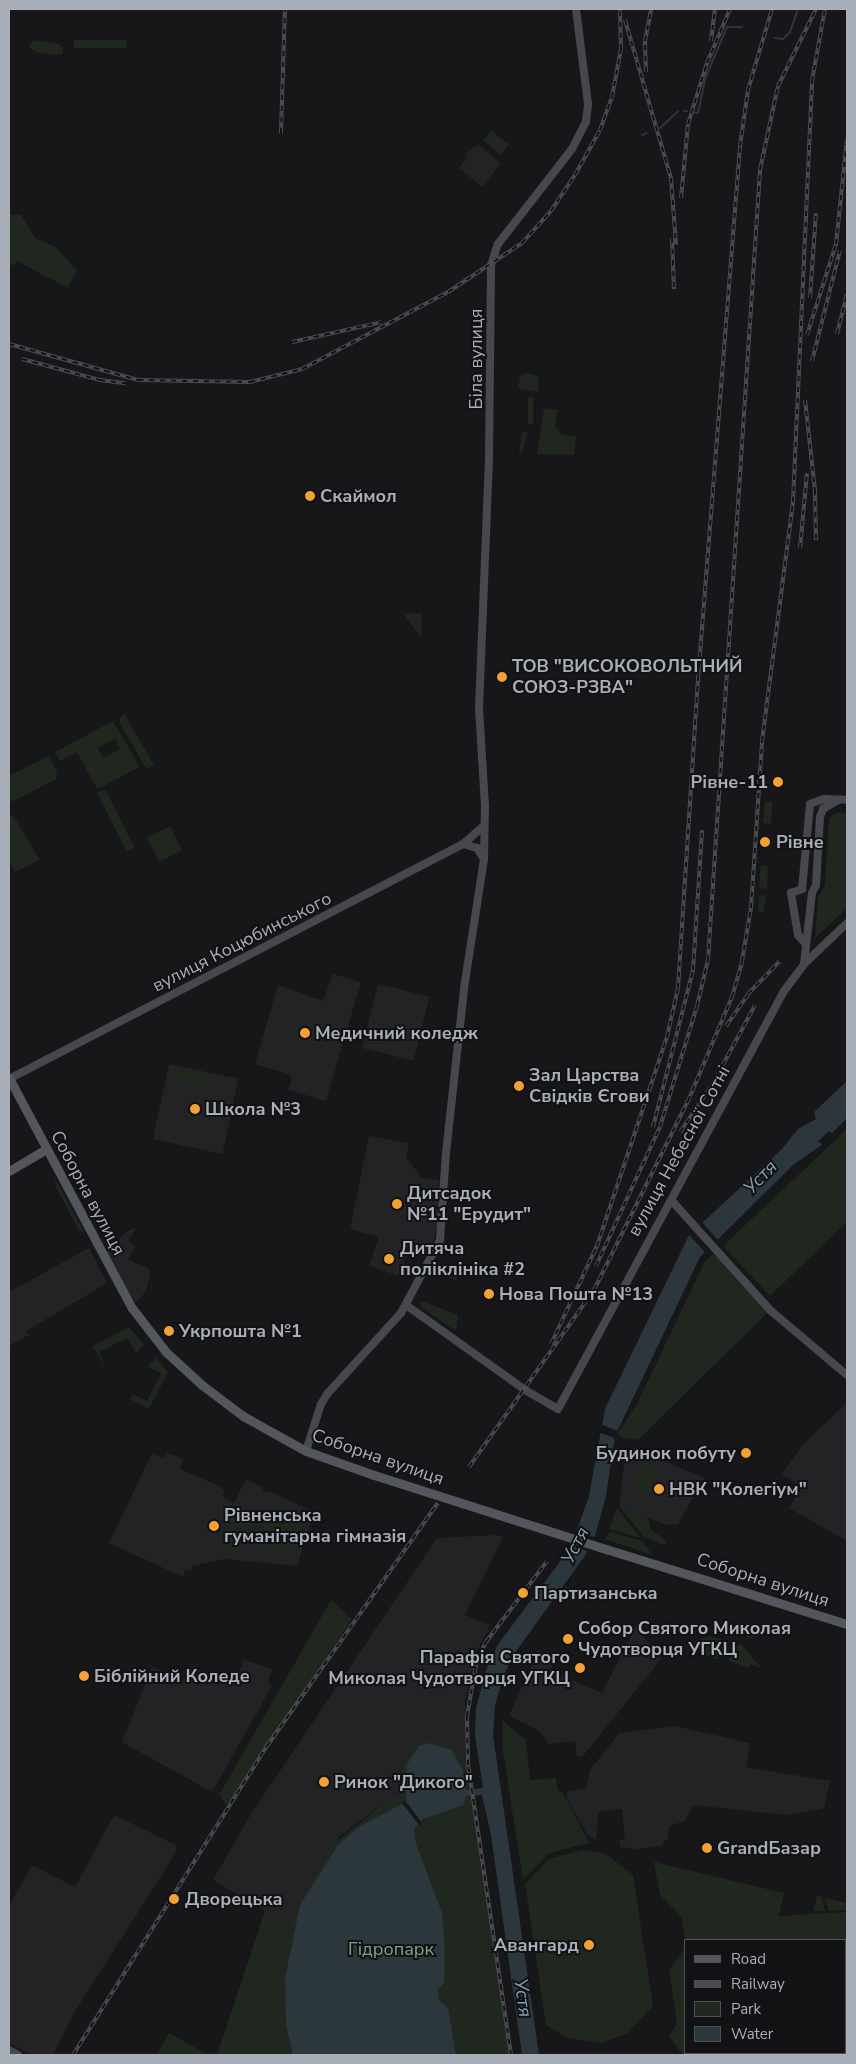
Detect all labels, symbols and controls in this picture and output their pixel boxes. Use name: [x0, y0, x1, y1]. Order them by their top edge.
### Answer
street label: Біла вулиця: [465, 309, 487, 409]
place label: Скаймол: [320, 485, 397, 507]
marker: Скаймол: [304, 490, 316, 502]
place label: ТОВ "ВИСОКОВОЛЬТНИЙ СОЮЗ-РЗВА": [512, 656, 742, 699]
marker: ТОВ "ВИСОКОВОЛЬТНИЙ СОЮЗ-РЗВА": [496, 671, 508, 683]
place label: Рівне-11: [691, 771, 768, 793]
marker: Рівне-11: [772, 776, 784, 788]
place label: Рівне: [776, 831, 824, 853]
marker: Рівне: [758, 835, 772, 849]
street label: вулиця Коцюбинського: [149, 887, 335, 997]
place label: Медичний коледж: [315, 1022, 478, 1044]
marker: Медичний коледж: [299, 1027, 311, 1039]
street label: вулиця Небесної Сотні: [623, 1062, 735, 1240]
place label: Зал Царства Свідків Єгови: [529, 1065, 650, 1108]
marker: Зал Царства Свідків Єгови: [513, 1080, 525, 1092]
place label: Школа №3: [205, 1098, 301, 1120]
marker: Школа №3: [189, 1103, 201, 1115]
street label: Соборна вулиця: [46, 1127, 130, 1259]
water label: Устя: [739, 1156, 783, 1200]
place label: Дитсадок №11 "Ерудит": [407, 1183, 531, 1226]
marker: Дитсадок №11 "Ерудит": [391, 1198, 403, 1210]
place label: Дитяча поліклініка #2: [400, 1238, 525, 1280]
marker: Дитяча поліклініка #2: [382, 1252, 396, 1266]
place label: Нова Пошта №13: [499, 1283, 653, 1305]
marker: Нова Пошта №13: [483, 1288, 495, 1300]
place label: Укрпошта №1: [179, 1320, 302, 1342]
marker: Укрпошта №1: [163, 1325, 175, 1337]
street label: Соборна вулиця: [309, 1424, 447, 1490]
place label: Будинок побуту: [596, 1442, 736, 1464]
marker: Будинок побуту: [740, 1447, 752, 1459]
place label: НВК "Колегіум": [669, 1478, 807, 1500]
marker: НВК "Колегіум": [653, 1483, 665, 1495]
place label: Рівненська гуманітарна гімназія: [224, 1505, 406, 1548]
marker: Рівненська гуманітарна гімназія: [208, 1520, 220, 1532]
water label: Устя: [557, 1524, 595, 1568]
street label: Соборна вулиця: [694, 1548, 832, 1612]
place label: Партизанська: [534, 1582, 658, 1604]
marker: Партизанська: [516, 1586, 530, 1600]
place label: Собор Святого Миколая Чудотворця УГКЦ: [578, 1618, 791, 1660]
marker: Собор Святого Миколая Чудотворця УГКЦ: [562, 1633, 574, 1645]
place label: Парафія Святого Миколая Чудотворця УГКЦ: [328, 1647, 570, 1690]
marker: Парафія Святого Миколая Чудотворця УГКЦ: [574, 1662, 586, 1674]
place label: Біблійний Коледе: [94, 1665, 250, 1687]
marker: Біблійний Коледе: [78, 1670, 90, 1682]
place label: Ринок "Дикого": [334, 1771, 473, 1793]
marker: Ринок "Дикого": [318, 1776, 330, 1788]
place label: GrandБазар: [717, 1837, 821, 1859]
marker: GrandБазар: [701, 1842, 713, 1854]
place label: Дворецька: [185, 1888, 283, 1910]
marker: Дворецька: [167, 1892, 181, 1906]
place label: Авангард: [494, 1934, 579, 1956]
park label: Гідропарк: [348, 1938, 434, 1960]
marker: Авангард: [583, 1939, 595, 1951]
legend: [684, 1939, 846, 2054]
text: Road: [731, 1949, 766, 1969]
text: Railway: [731, 1974, 785, 1994]
water label: Устя: [508, 1977, 536, 2019]
text: Park: [731, 1999, 761, 2019]
text: Water: [731, 2024, 773, 2044]

